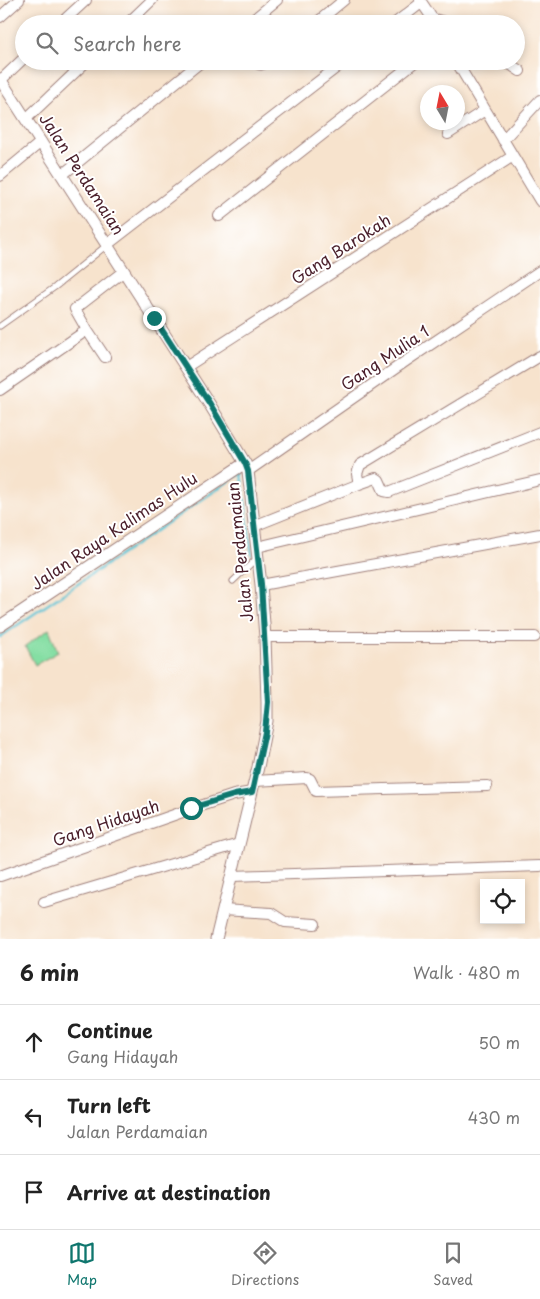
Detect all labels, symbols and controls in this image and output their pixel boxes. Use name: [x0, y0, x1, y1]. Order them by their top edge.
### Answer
search box: [15, 15, 525, 70]
icon: search: [33, 29, 61, 57]
text: Search here: [73, 29, 182, 57]
north arrow: [420, 85, 465, 130]
street label: Jalan Perdamaian: [34, 108, 131, 239]
street label: Gang Barokah: [286, 207, 395, 289]
route end: [143, 307, 166, 330]
street label: Gang Mulia 1: [335, 319, 434, 396]
street label: Jalan Raya Kalimas Hulu: [25, 465, 201, 595]
street label: Jalan Perdamaian: [220, 481, 258, 623]
street label: Gang Hidayah: [49, 793, 162, 852]
route start: [180, 797, 203, 820]
map controls: [480, 879, 525, 924]
button: locate: [480, 879, 525, 924]
text: 6 min: [20, 956, 79, 988]
text: Walk · 480 m: [413, 960, 520, 984]
text: Continue: [67, 1016, 153, 1044]
icon: ahead: [20, 1028, 48, 1056]
text: 50 m: [479, 1030, 520, 1054]
text: Gang Hidayah: [67, 1044, 178, 1068]
text: Turn left: [67, 1091, 151, 1119]
icon: left: [20, 1103, 48, 1131]
text: 430 m: [468, 1105, 520, 1129]
text: Jalan Perdamaian: [67, 1119, 208, 1143]
icon: arrive: [20, 1178, 48, 1206]
text: Arrive at destination: [67, 1178, 271, 1206]
tab: Map: [67, 1239, 97, 1290]
tab: Directions: [231, 1239, 299, 1290]
tab: Saved: [433, 1239, 473, 1290]

